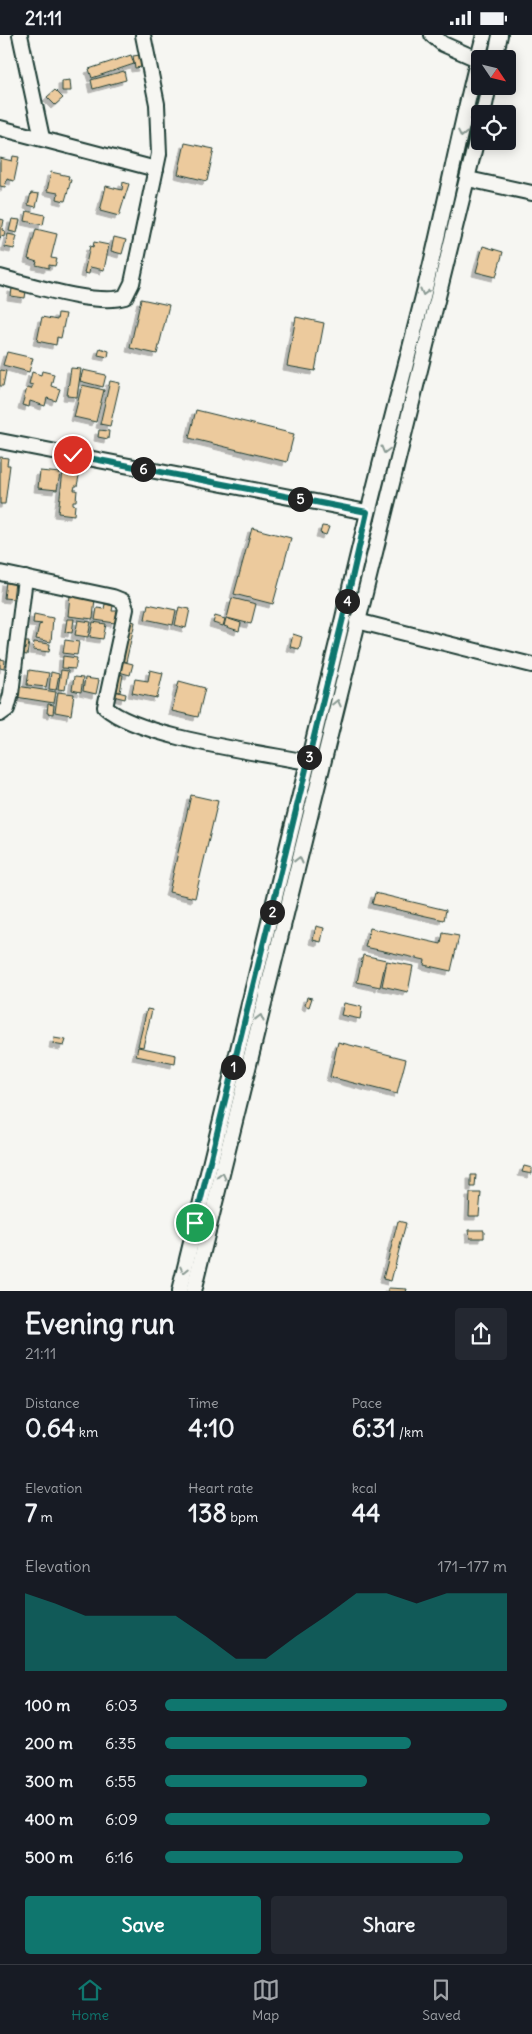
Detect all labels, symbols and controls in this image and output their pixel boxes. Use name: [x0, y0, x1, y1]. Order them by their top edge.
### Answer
text: 21:11: [25, 6, 62, 30]
north arrow: [471, 50, 516, 95]
map controls: [471, 50, 516, 150]
button: locate: [471, 105, 516, 150]
one-way arrow: [457, 129, 468, 138]
one-way arrow: [419, 287, 430, 296]
pin: [52, 434, 94, 476]
icon: check: [59, 441, 87, 469]
one-way arrow: [380, 445, 390, 453]
pin: 6: [130, 457, 156, 481]
text: 6: [139, 460, 148, 478]
pin: 5: [288, 487, 312, 511]
text: 5: [296, 490, 305, 508]
pin: 4: [334, 589, 360, 613]
text: 4: [343, 592, 352, 610]
one-way arrow: [331, 698, 342, 707]
pin: 3: [296, 745, 322, 769]
text: 3: [306, 748, 313, 766]
one-way arrow: [293, 857, 303, 865]
pin: 2: [260, 899, 284, 925]
text: 2: [269, 903, 276, 921]
one-way arrow: [254, 1014, 265, 1023]
pin: 1: [220, 1055, 246, 1079]
text: 1: [231, 1058, 236, 1076]
one-way arrow: [216, 1172, 227, 1181]
pin: [174, 1202, 216, 1244]
icon: arrive: [181, 1209, 209, 1237]
one-way arrow: [179, 1266, 190, 1275]
text: Evening run: [25, 1306, 175, 1342]
button: share: [455, 1308, 507, 1360]
text: 21:11: [25, 1343, 56, 1363]
text: Distance: [25, 1394, 80, 1412]
text: Time: [188, 1394, 219, 1412]
text: Pace: [352, 1394, 382, 1412]
text: 0.64: [25, 1412, 76, 1444]
text: 4:10: [188, 1412, 235, 1444]
text: 6:31: [352, 1412, 396, 1444]
text: km: [76, 1423, 98, 1441]
text: /km: [396, 1423, 423, 1441]
text: Elevation: [25, 1479, 82, 1497]
text: Heart rate: [188, 1479, 253, 1497]
text: kcal: [352, 1479, 377, 1497]
text: 7: [25, 1497, 37, 1529]
text: 138: [188, 1497, 227, 1529]
text: 44: [352, 1497, 381, 1529]
text: m: [37, 1508, 53, 1526]
text: bpm: [227, 1508, 258, 1526]
text: Elevation: [25, 1556, 91, 1576]
text: 171–177 m: [437, 1556, 507, 1576]
text: 100 m: [25, 1695, 70, 1715]
text: 6:03: [105, 1695, 137, 1715]
text: 200 m: [25, 1733, 73, 1753]
text: 6:35: [105, 1733, 136, 1753]
text: 300 m: [25, 1771, 73, 1791]
text: 6:55: [105, 1771, 136, 1791]
text: 400 m: [25, 1809, 73, 1829]
text: 6:09: [105, 1809, 138, 1829]
text: 500 m: [25, 1847, 73, 1867]
text: 6:16: [105, 1847, 133, 1867]
button: Save: [25, 1896, 261, 1954]
button: Share: [271, 1896, 507, 1954]
tab: Home: [71, 1976, 109, 2024]
tab: Map: [252, 1976, 280, 2024]
tab: Saved: [422, 1976, 461, 2024]

